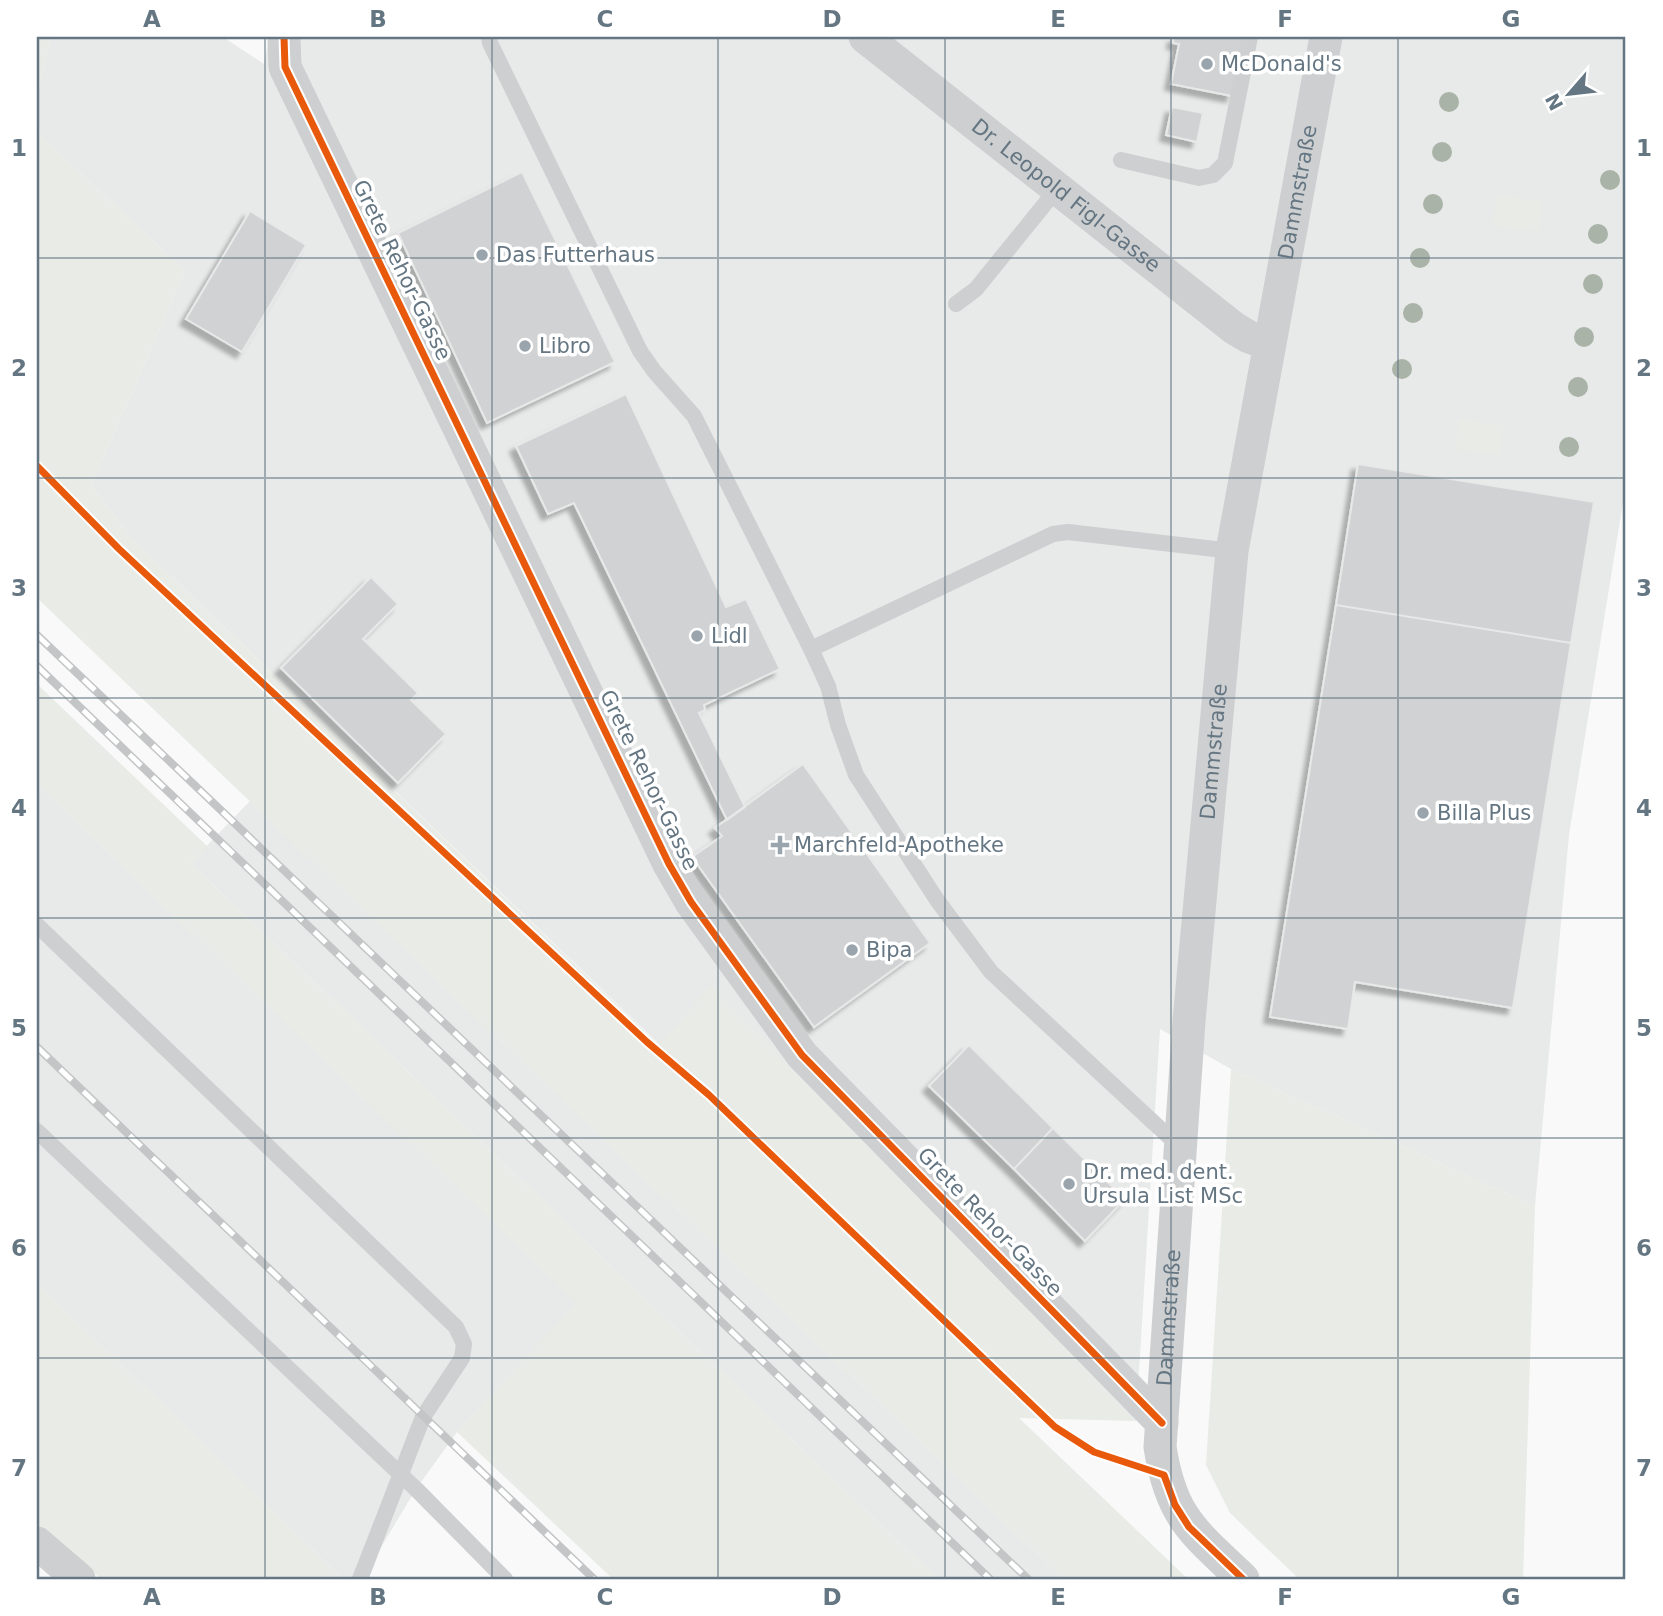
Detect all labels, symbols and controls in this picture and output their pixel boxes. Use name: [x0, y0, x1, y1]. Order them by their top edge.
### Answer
text: A: [143, 6, 161, 32]
text: B: [369, 6, 387, 32]
text: C: [597, 6, 613, 32]
text: D: [822, 6, 842, 32]
text: E: [1050, 6, 1066, 32]
text: F: [1277, 6, 1293, 32]
text: G: [1502, 6, 1520, 32]
place label: McDonald's: [1221, 52, 1342, 76]
marker: McDonald's: [1199, 56, 1215, 72]
north arrow: [1534, 60, 1604, 130]
text: N: [1541, 90, 1567, 114]
street label: Dr. Leopold Figl-Gasse: [967, 114, 1165, 277]
street label: Dammstraße: [1273, 123, 1322, 262]
text: 1: [11, 135, 27, 161]
text: 1: [1636, 135, 1652, 161]
street label: Grete Rehor-Gasse: [348, 176, 456, 364]
place label: Das Futterhaus: [496, 243, 655, 267]
marker: Das Futterhaus: [474, 247, 490, 263]
place label: Libro: [539, 334, 591, 358]
marker: Libro: [517, 338, 533, 354]
text: 2: [11, 355, 27, 381]
text: 2: [1636, 355, 1652, 381]
text: 3: [11, 575, 27, 601]
text: 3: [1636, 575, 1652, 601]
place label: Lidl: [711, 624, 748, 648]
marker: Lidl: [689, 628, 705, 644]
street label: Dammstraße: [1195, 682, 1232, 821]
street label: Grete Rehor-Gasse: [595, 686, 703, 874]
text: 4: [11, 795, 27, 821]
text: 4: [1636, 795, 1652, 821]
place label: Billa Plus: [1437, 801, 1531, 825]
marker: Billa Plus: [1415, 805, 1431, 821]
place label: Marchfeld-Apotheke: [794, 833, 1004, 857]
marker: Marchfeld-Apotheke: [772, 837, 788, 853]
place label: Bipa: [866, 938, 912, 962]
marker: Bipa: [844, 942, 860, 958]
text: 5: [11, 1015, 27, 1041]
text: 5: [1636, 1015, 1652, 1041]
street label: Grete Rehor-Gasse: [913, 1143, 1067, 1301]
place label: Dr. med. dent. Ursula List MSc: [1083, 1160, 1243, 1208]
marker: Dr. med. dent. Ursula List MSc: [1061, 1176, 1077, 1192]
text: 6: [11, 1235, 27, 1261]
text: 6: [1636, 1235, 1652, 1261]
street label: Dammstraße: [1152, 1249, 1185, 1387]
text: 7: [11, 1455, 27, 1481]
text: 7: [1636, 1455, 1652, 1481]
text: A: [143, 1584, 161, 1610]
text: B: [369, 1584, 387, 1610]
text: C: [597, 1584, 613, 1610]
text: D: [822, 1584, 842, 1610]
text: E: [1050, 1584, 1066, 1610]
text: F: [1277, 1584, 1293, 1610]
text: G: [1502, 1584, 1520, 1610]

